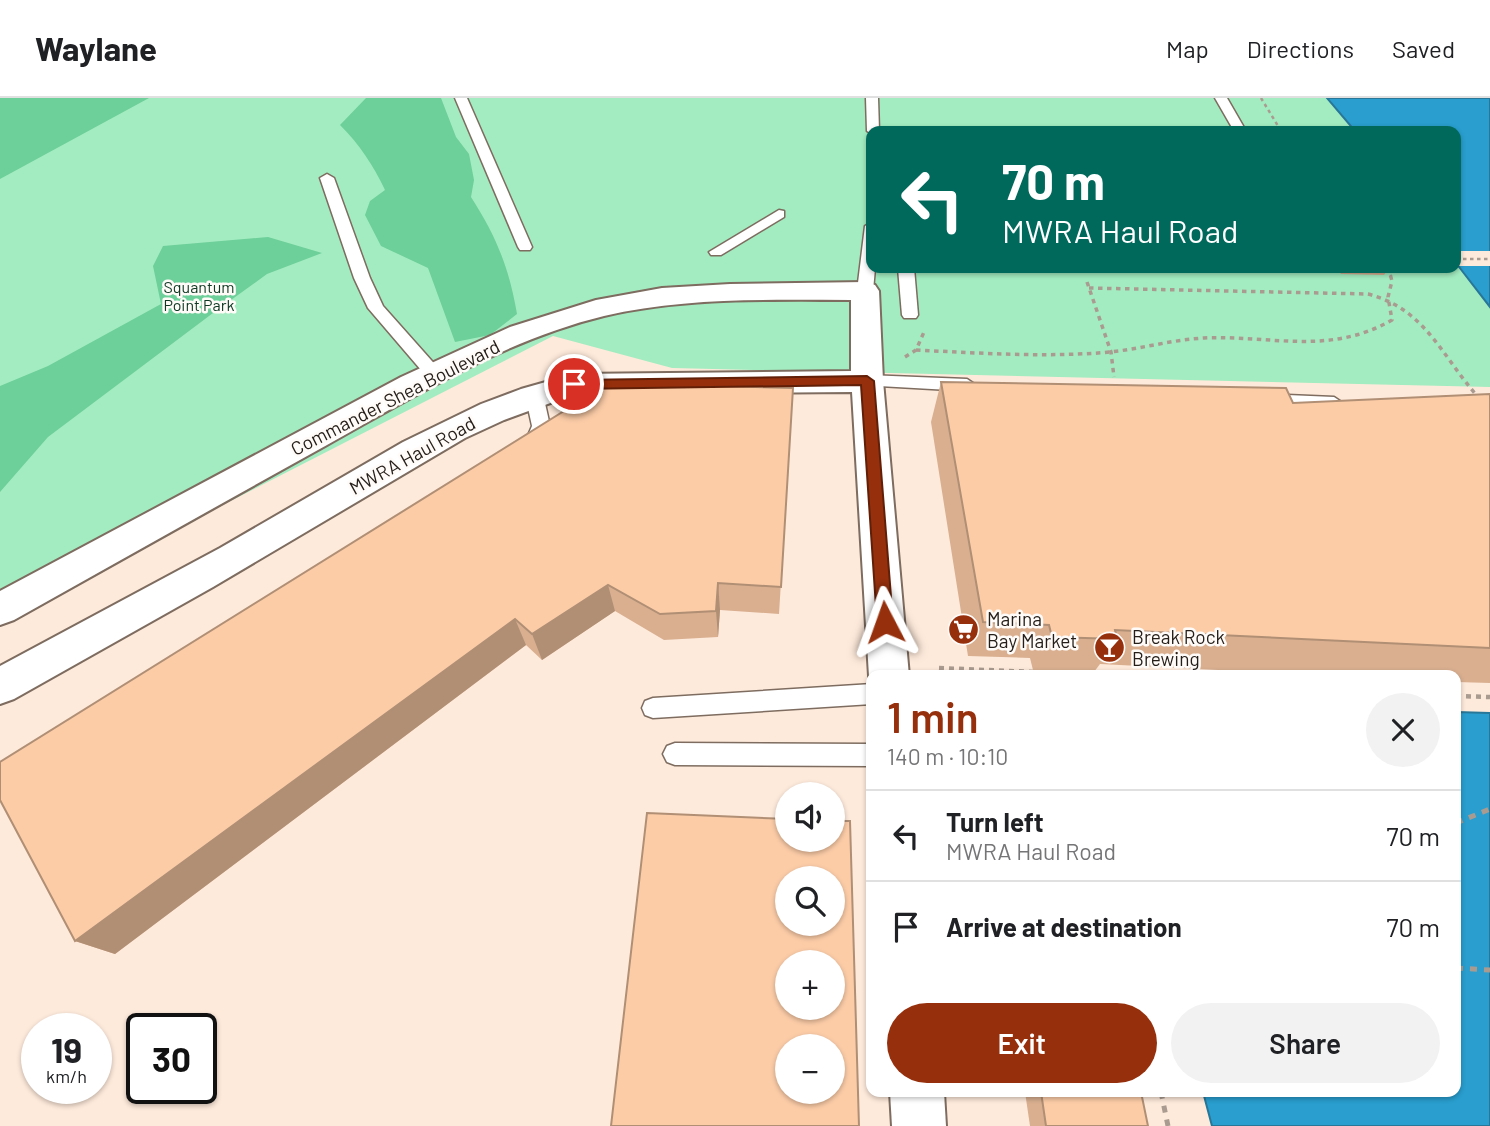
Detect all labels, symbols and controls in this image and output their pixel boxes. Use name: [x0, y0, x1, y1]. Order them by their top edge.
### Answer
text: Waylane: [35, 28, 157, 68]
text: Map: [1166, 34, 1209, 63]
text: Directions: [1247, 34, 1354, 63]
text: Saved: [1392, 34, 1455, 63]
text: 70 m: [1002, 151, 1105, 210]
icon: left: [887, 154, 978, 245]
text: MWRA Haul Road: [1002, 211, 1239, 249]
park label: Squantum Point Park: [163, 277, 235, 314]
street label: Commander Shea Boulevard: [287, 334, 503, 460]
pin: [544, 354, 604, 414]
icon: arrive: [555, 365, 593, 403]
street label: MWRA Haul Road: [345, 411, 479, 499]
position arrow: [848, 585, 922, 659]
place label: Marina Bay Market: [987, 607, 1077, 652]
supermarket icon: Marina Bay Market: [947, 612, 981, 646]
place label: Break Rock Brewing: [1132, 625, 1225, 670]
bar icon: Break Rock Brewing: [1092, 630, 1126, 664]
text: 1 min: [887, 691, 979, 741]
button: close: [1366, 693, 1440, 767]
text: 140 m · 10:10: [887, 742, 1008, 770]
map controls: [775, 782, 845, 1104]
button: sound: [775, 782, 845, 852]
text: Turn left: [946, 806, 1044, 837]
icon: left: [887, 817, 925, 855]
text: 70 m: [1386, 820, 1440, 851]
text: MWRA Haul Road: [946, 837, 1116, 865]
button: search: [775, 866, 845, 936]
icon: arrive: [887, 908, 925, 946]
text: Arrive at destination: [946, 911, 1182, 942]
text: 70 m: [1386, 911, 1440, 942]
button: +: [775, 950, 845, 1020]
button: Exit: [887, 1003, 1157, 1083]
button: Share: [1171, 1003, 1440, 1083]
speed limit sign: 30: [126, 1013, 217, 1104]
text: 19: [51, 1028, 82, 1070]
button: −: [775, 1034, 845, 1104]
text: km/h: [46, 1065, 87, 1087]

